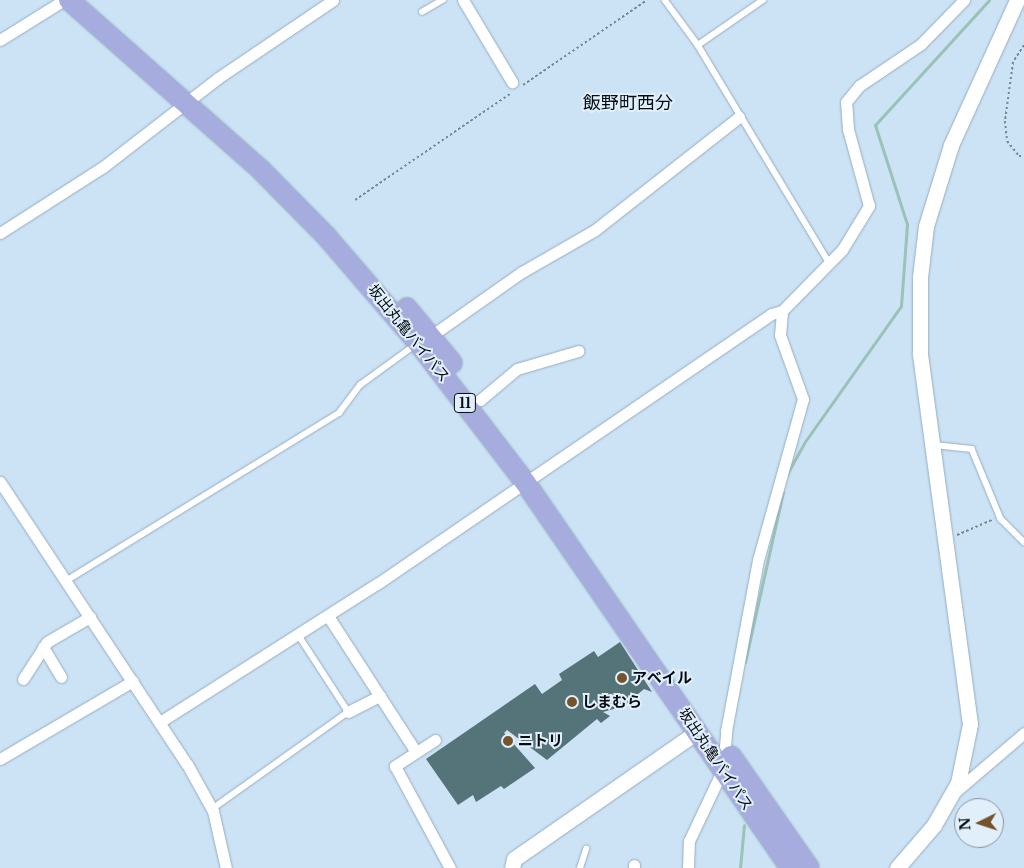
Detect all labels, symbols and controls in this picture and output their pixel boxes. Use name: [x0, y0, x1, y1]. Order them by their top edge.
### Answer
district label: 飯野町西分: [583, 92, 673, 114]
street label: 坂出丸亀バイパス: [364, 281, 454, 385]
road number: 11: [454, 392, 476, 414]
place label: アベイル: [632, 669, 692, 687]
marker: アベイル: [616, 672, 628, 684]
place label: しまむら: [582, 693, 642, 711]
marker: しまむら: [566, 696, 578, 708]
street label: 坂出丸亀バイパス: [675, 704, 757, 814]
place label: ニトリ: [518, 732, 563, 750]
marker: ニトリ: [502, 735, 514, 747]
north arrow: [954, 798, 1004, 848]
text: N: [956, 817, 974, 831]

